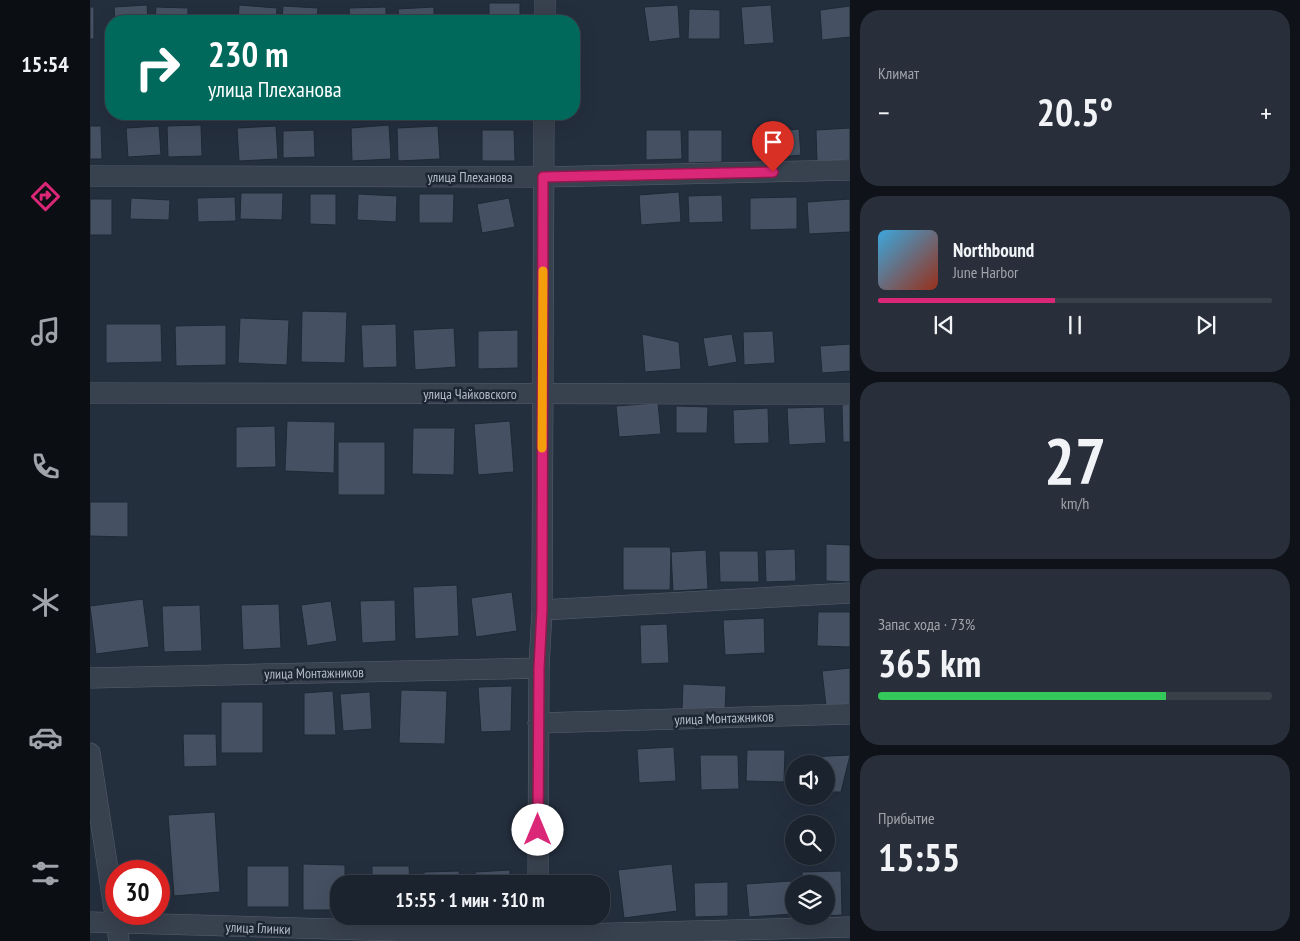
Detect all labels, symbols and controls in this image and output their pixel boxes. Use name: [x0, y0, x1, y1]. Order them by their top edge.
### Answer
text: 230 m: [208, 31, 289, 77]
icon: right: [125, 35, 190, 100]
text: 15:54: [21, 50, 69, 78]
text: Климат: [878, 63, 919, 83]
text: улица Плеханова: [208, 75, 342, 103]
text: 20.5°: [1037, 87, 1113, 136]
text: −: [878, 94, 890, 131]
text: +: [1260, 94, 1272, 131]
pin: [752, 121, 794, 172]
icon: arrive: [759, 128, 787, 156]
street label: улица Плеханова: [427, 168, 513, 186]
icon: directions: [28, 179, 63, 214]
text: Northbound: [953, 238, 1034, 262]
text: June Harbor: [953, 262, 1018, 282]
icon: previous: [930, 311, 958, 339]
icon: pause: [1061, 311, 1089, 339]
icon: next: [1192, 311, 1220, 339]
icon: music: [28, 314, 63, 349]
street label: улица Чайковского: [423, 385, 517, 403]
text: 27: [1044, 418, 1106, 502]
icon: phone: [28, 449, 63, 484]
text: km/h: [1061, 493, 1089, 513]
icon: climate: [28, 585, 63, 620]
text: Запас хода · 73%: [878, 614, 975, 634]
text: 365 km: [878, 638, 981, 687]
street label: улица Монтажников: [264, 663, 364, 683]
street label: улица Монтажников: [674, 707, 774, 729]
icon: car: [28, 720, 63, 755]
map controls: [785, 755, 835, 925]
button: sound: [785, 755, 835, 805]
position arrow: [511, 803, 563, 855]
text: Прибытие: [878, 808, 935, 828]
button: search: [785, 815, 835, 865]
text: 15:55: [878, 832, 960, 881]
icon: filters: [28, 856, 63, 891]
speed limit sign: 30: [105, 860, 170, 925]
button: layers: [785, 875, 835, 925]
text: 15:55 · 1 мин · 310 m: [396, 888, 544, 912]
street label: улица Глинки: [225, 918, 291, 938]

